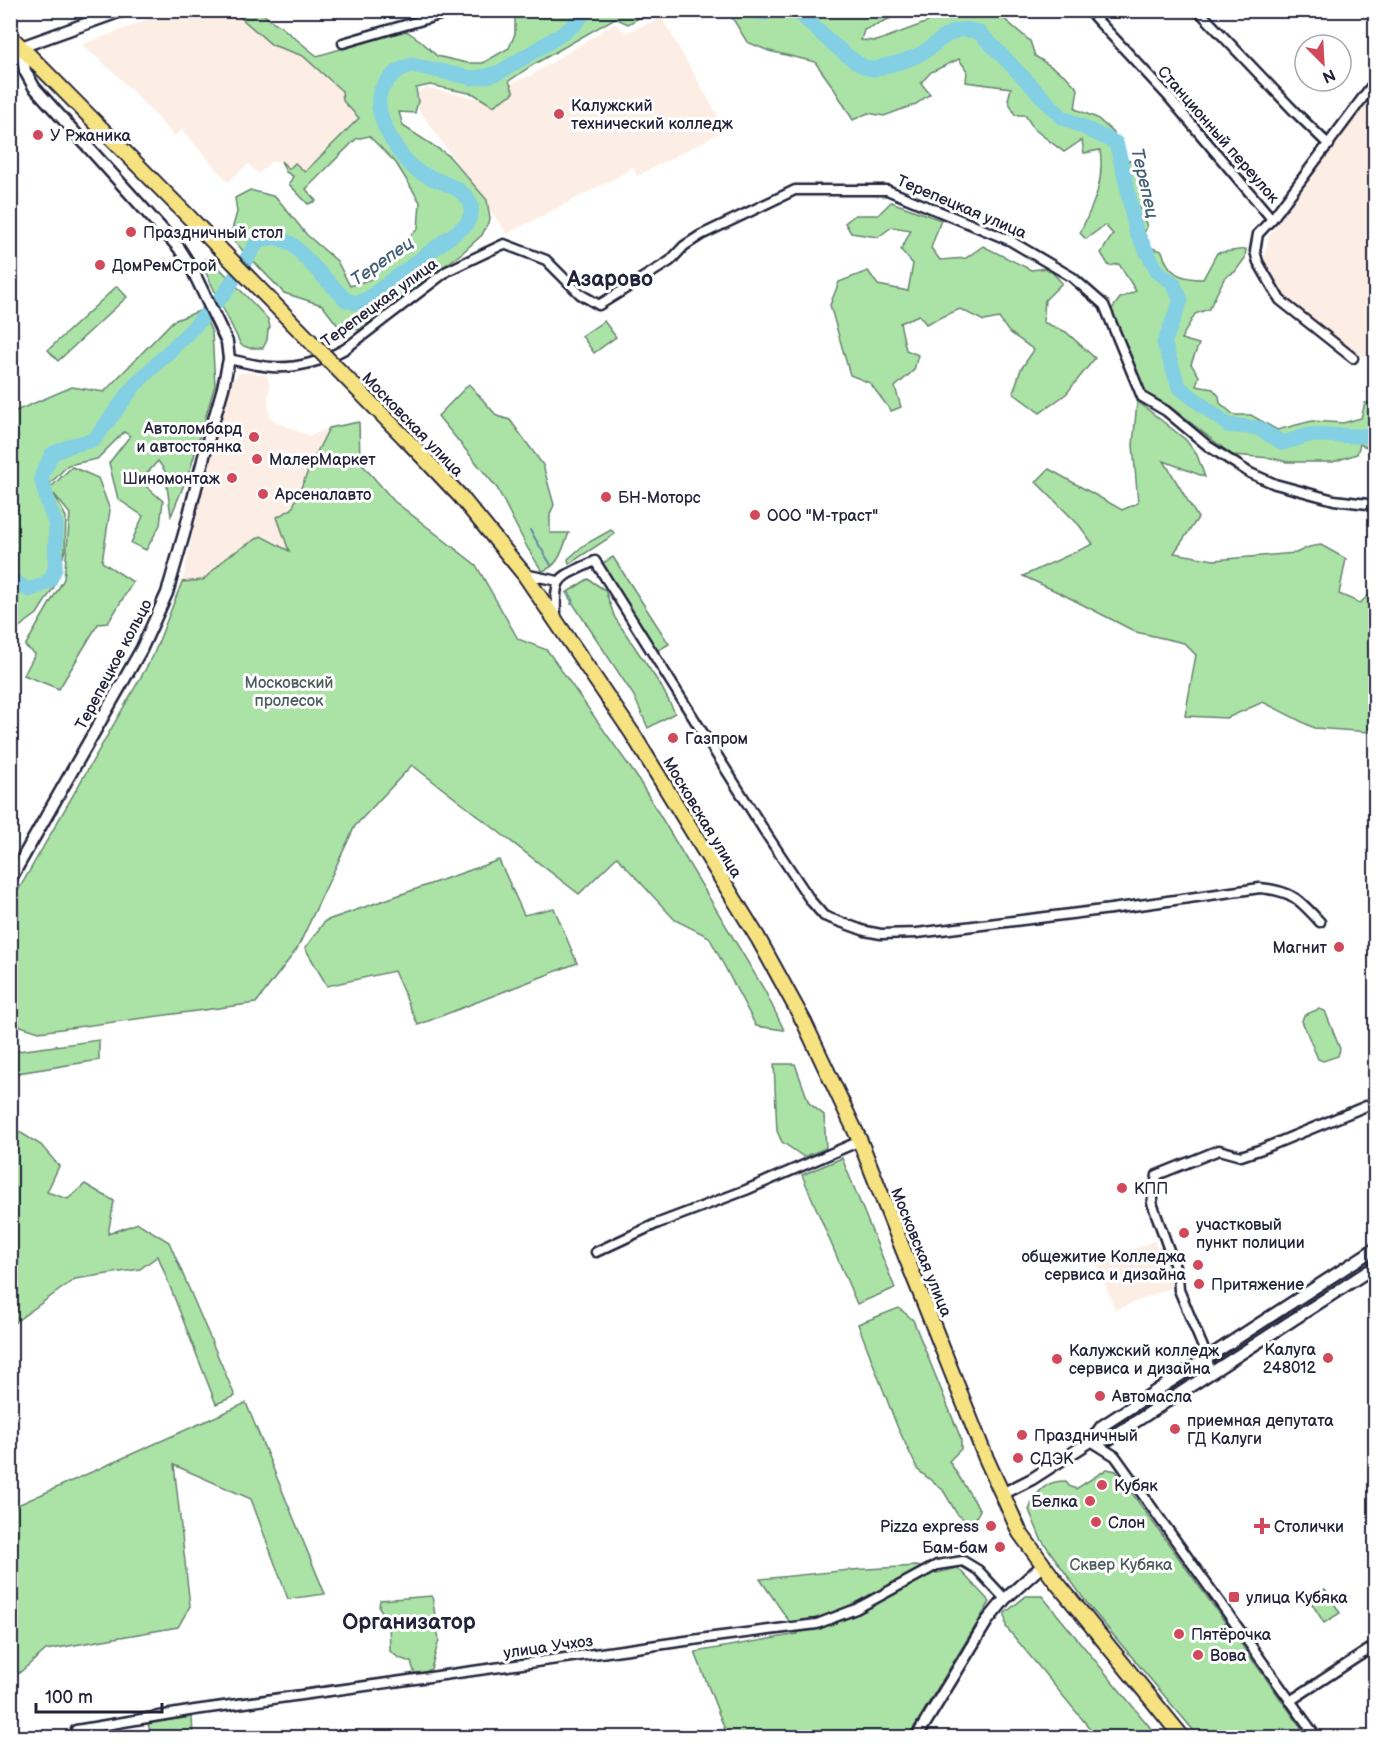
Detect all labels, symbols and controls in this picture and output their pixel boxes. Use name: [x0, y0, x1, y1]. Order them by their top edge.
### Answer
north arrow: [1293, 33, 1353, 93]
street label: Станционный переулок: [1153, 62, 1283, 208]
text: N: [1319, 64, 1338, 86]
place label: Калужский технический колледж: [571, 97, 734, 134]
marker: Калужский технический колледж: [552, 107, 566, 121]
place label: У Ржаника: [50, 127, 131, 146]
marker: У Ржаника: [31, 128, 45, 142]
water label: Терепец: [1126, 146, 1163, 221]
street label: Терепецкая улица: [894, 171, 1030, 243]
place label: Праздничный стол: [143, 224, 283, 243]
marker: Праздничный стол: [124, 225, 138, 239]
water label: Терепец: [347, 232, 418, 291]
street label: Терепецкая улица: [318, 254, 442, 352]
place label: ДомРемСтрой: [112, 257, 217, 276]
marker: ДомРемСтрой: [93, 258, 107, 272]
district label: Азарово: [566, 266, 653, 293]
street label: Московская улица: [357, 369, 467, 482]
place label: Автоломбард и автостоянка: [136, 420, 243, 457]
marker: Автоломбард и автостоянка: [247, 430, 261, 444]
place label: МалерМаркет: [269, 451, 376, 470]
marker: МалерМаркет: [250, 452, 264, 466]
place label: Шиномонтаж: [123, 470, 221, 489]
marker: Шиномонтаж: [225, 471, 239, 485]
place label: Арсеналавто: [274, 486, 371, 505]
marker: Арсеналавто: [256, 487, 270, 501]
place label: БН-Моторс: [618, 489, 701, 508]
marker: БН-Моторс: [599, 490, 613, 504]
place label: ООО "М-траст": [767, 507, 878, 526]
marker: ООО "М-траст": [748, 508, 762, 522]
street label: Терепецкое кольцо: [72, 596, 157, 733]
park label: Московский пролесок: [245, 674, 333, 711]
place label: Газпром: [685, 730, 748, 749]
marker: Газпром: [666, 731, 680, 745]
street label: Московская улица: [658, 754, 746, 882]
place label: Магнит: [1272, 939, 1328, 958]
marker: Магнит: [1332, 940, 1346, 954]
place label: КПП: [1134, 1180, 1168, 1199]
marker: КПП: [1115, 1181, 1129, 1195]
street label: Московская улица: [886, 1185, 955, 1320]
place label: участковый пункт полиции: [1196, 1216, 1305, 1253]
marker: участковый пункт полиции: [1177, 1226, 1191, 1240]
place label: общежитие Колледжа сервиса и дизайна: [1022, 1248, 1187, 1285]
marker: общежитие Колледжа сервиса и дизайна: [1191, 1258, 1205, 1272]
place label: Притяжение: [1211, 1276, 1304, 1295]
marker: Притяжение: [1192, 1277, 1206, 1291]
place label: Калуга 248012: [1263, 1341, 1317, 1378]
place label: Калужский колледж сервиса и дизайна: [1069, 1342, 1220, 1379]
marker: Калуга 248012: [1321, 1351, 1335, 1365]
marker: Калужский колледж сервиса и дизайна: [1050, 1352, 1064, 1366]
place label: Автомасла: [1111, 1388, 1192, 1407]
marker: Автомасла: [1093, 1389, 1107, 1403]
place label: приемная депутата ГД Калуги: [1187, 1412, 1334, 1449]
marker: приемная депутата ГД Калуги: [1168, 1422, 1182, 1436]
place label: Праздничный: [1034, 1427, 1138, 1446]
marker: Праздничный: [1015, 1428, 1029, 1442]
place label: СДЭК: [1030, 1450, 1074, 1469]
marker: СДЭК: [1011, 1451, 1025, 1465]
place label: Кубяк: [1114, 1477, 1158, 1496]
marker: Кубяк: [1095, 1478, 1109, 1492]
place label: Белка: [1031, 1493, 1079, 1512]
marker: Белка: [1083, 1494, 1097, 1508]
place label: Слон: [1108, 1514, 1145, 1533]
marker: Слон: [1089, 1515, 1103, 1529]
place label: Pizza express: [880, 1518, 979, 1537]
place label: Столички: [1274, 1518, 1344, 1537]
marker: Pizza express: [984, 1519, 998, 1533]
marker: Столички: [1255, 1519, 1269, 1533]
place label: Бам-бам: [922, 1539, 988, 1558]
marker: Бам-бам: [993, 1540, 1007, 1554]
park label: Сквер Кубяка: [1069, 1556, 1173, 1575]
place label: улица Кубяка: [1246, 1589, 1348, 1608]
marker: улица Кубяка: [1227, 1590, 1241, 1604]
district label: Организатор: [342, 1609, 476, 1636]
place label: Пятёрочка: [1191, 1626, 1272, 1645]
marker: Пятёрочка: [1172, 1627, 1186, 1641]
street label: улица Учхоз: [502, 1632, 595, 1663]
place label: Вова: [1210, 1647, 1247, 1666]
marker: Вова: [1191, 1648, 1205, 1662]
scale bar: [36, 1676, 162, 1714]
text: 100 m: [45, 1687, 93, 1708]

